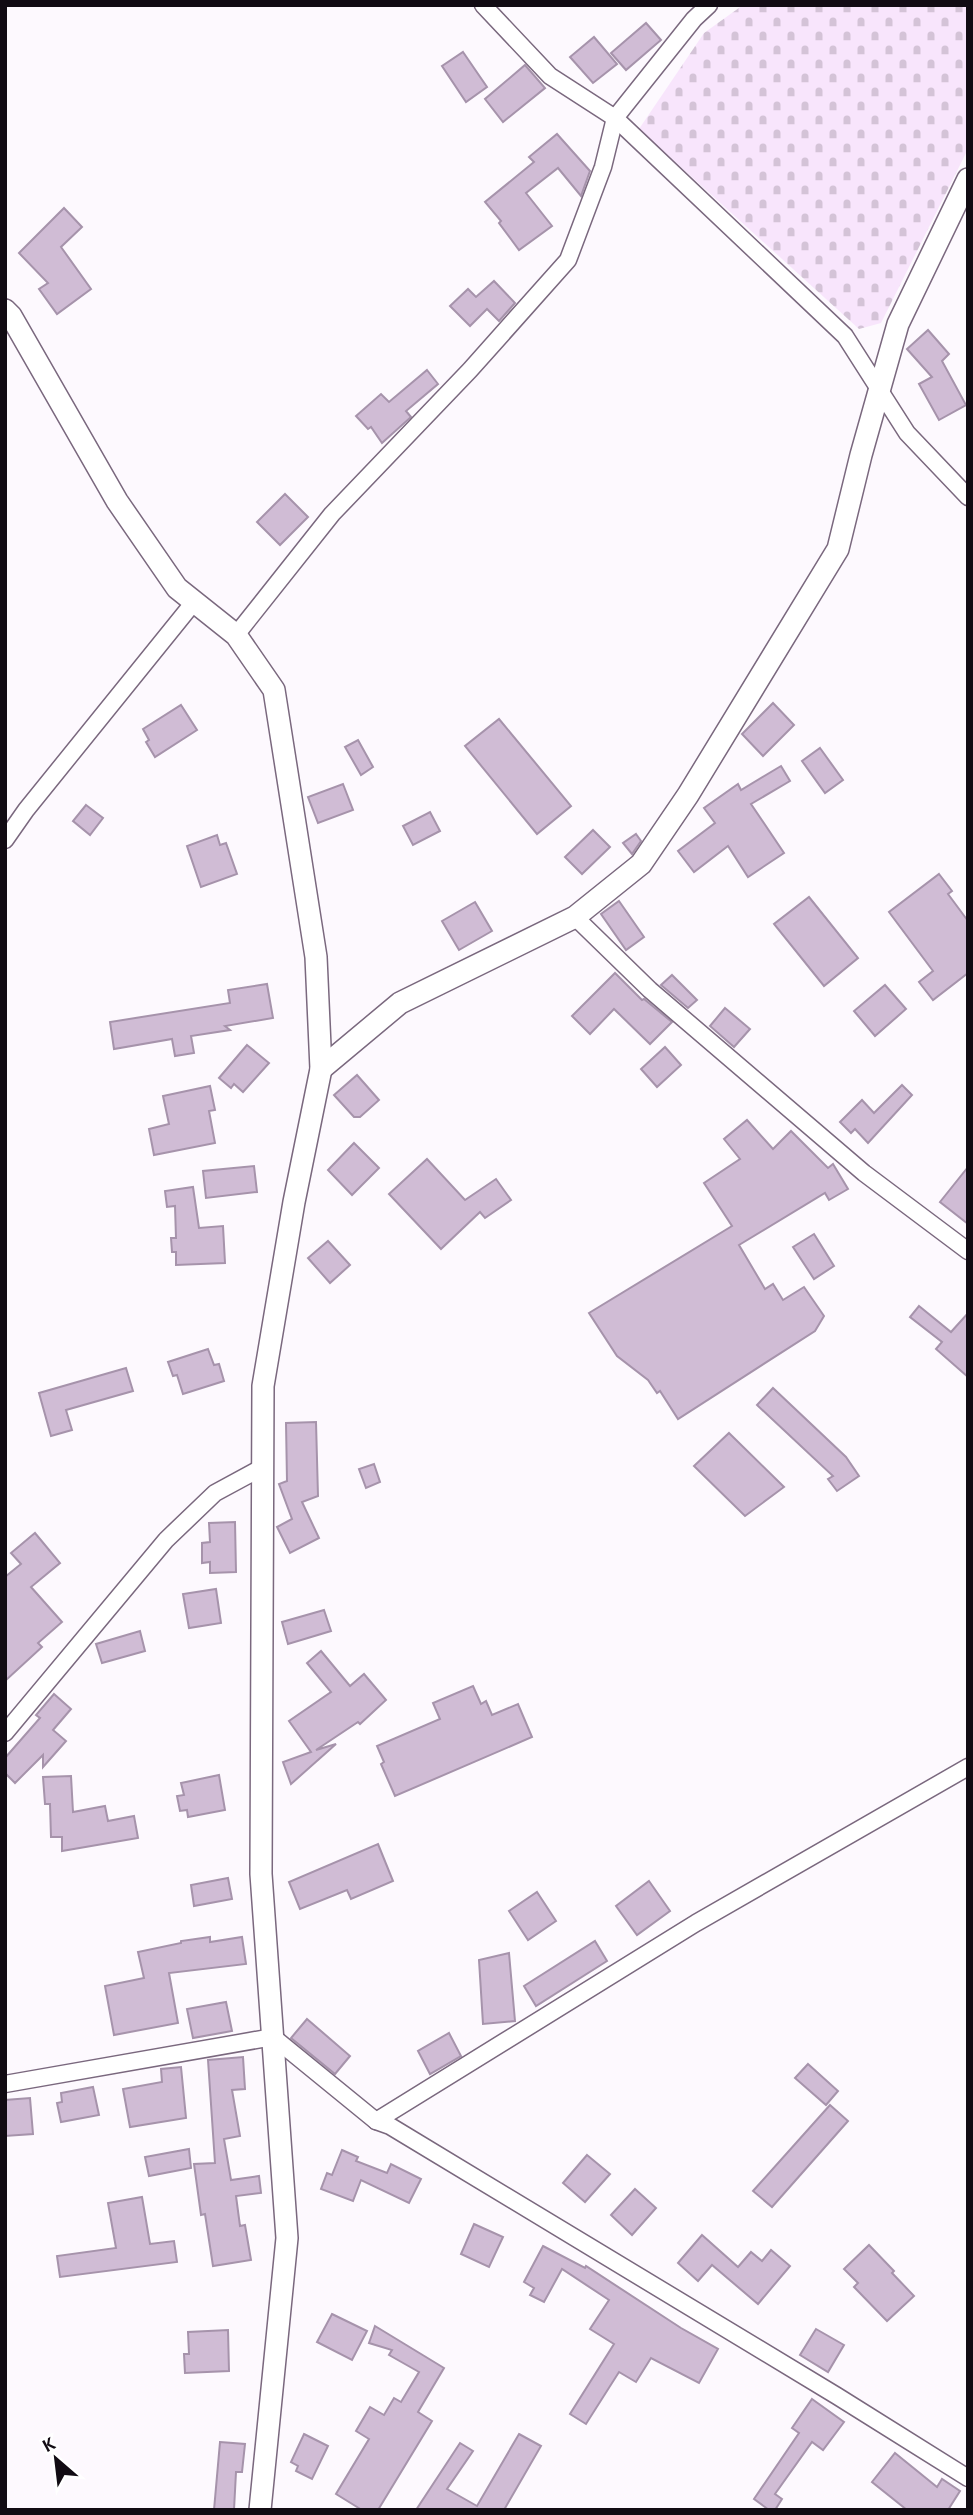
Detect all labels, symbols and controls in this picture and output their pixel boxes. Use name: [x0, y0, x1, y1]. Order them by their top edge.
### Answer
north arrow: [21, 2424, 91, 2494]
text: K: [39, 2434, 59, 2456]

